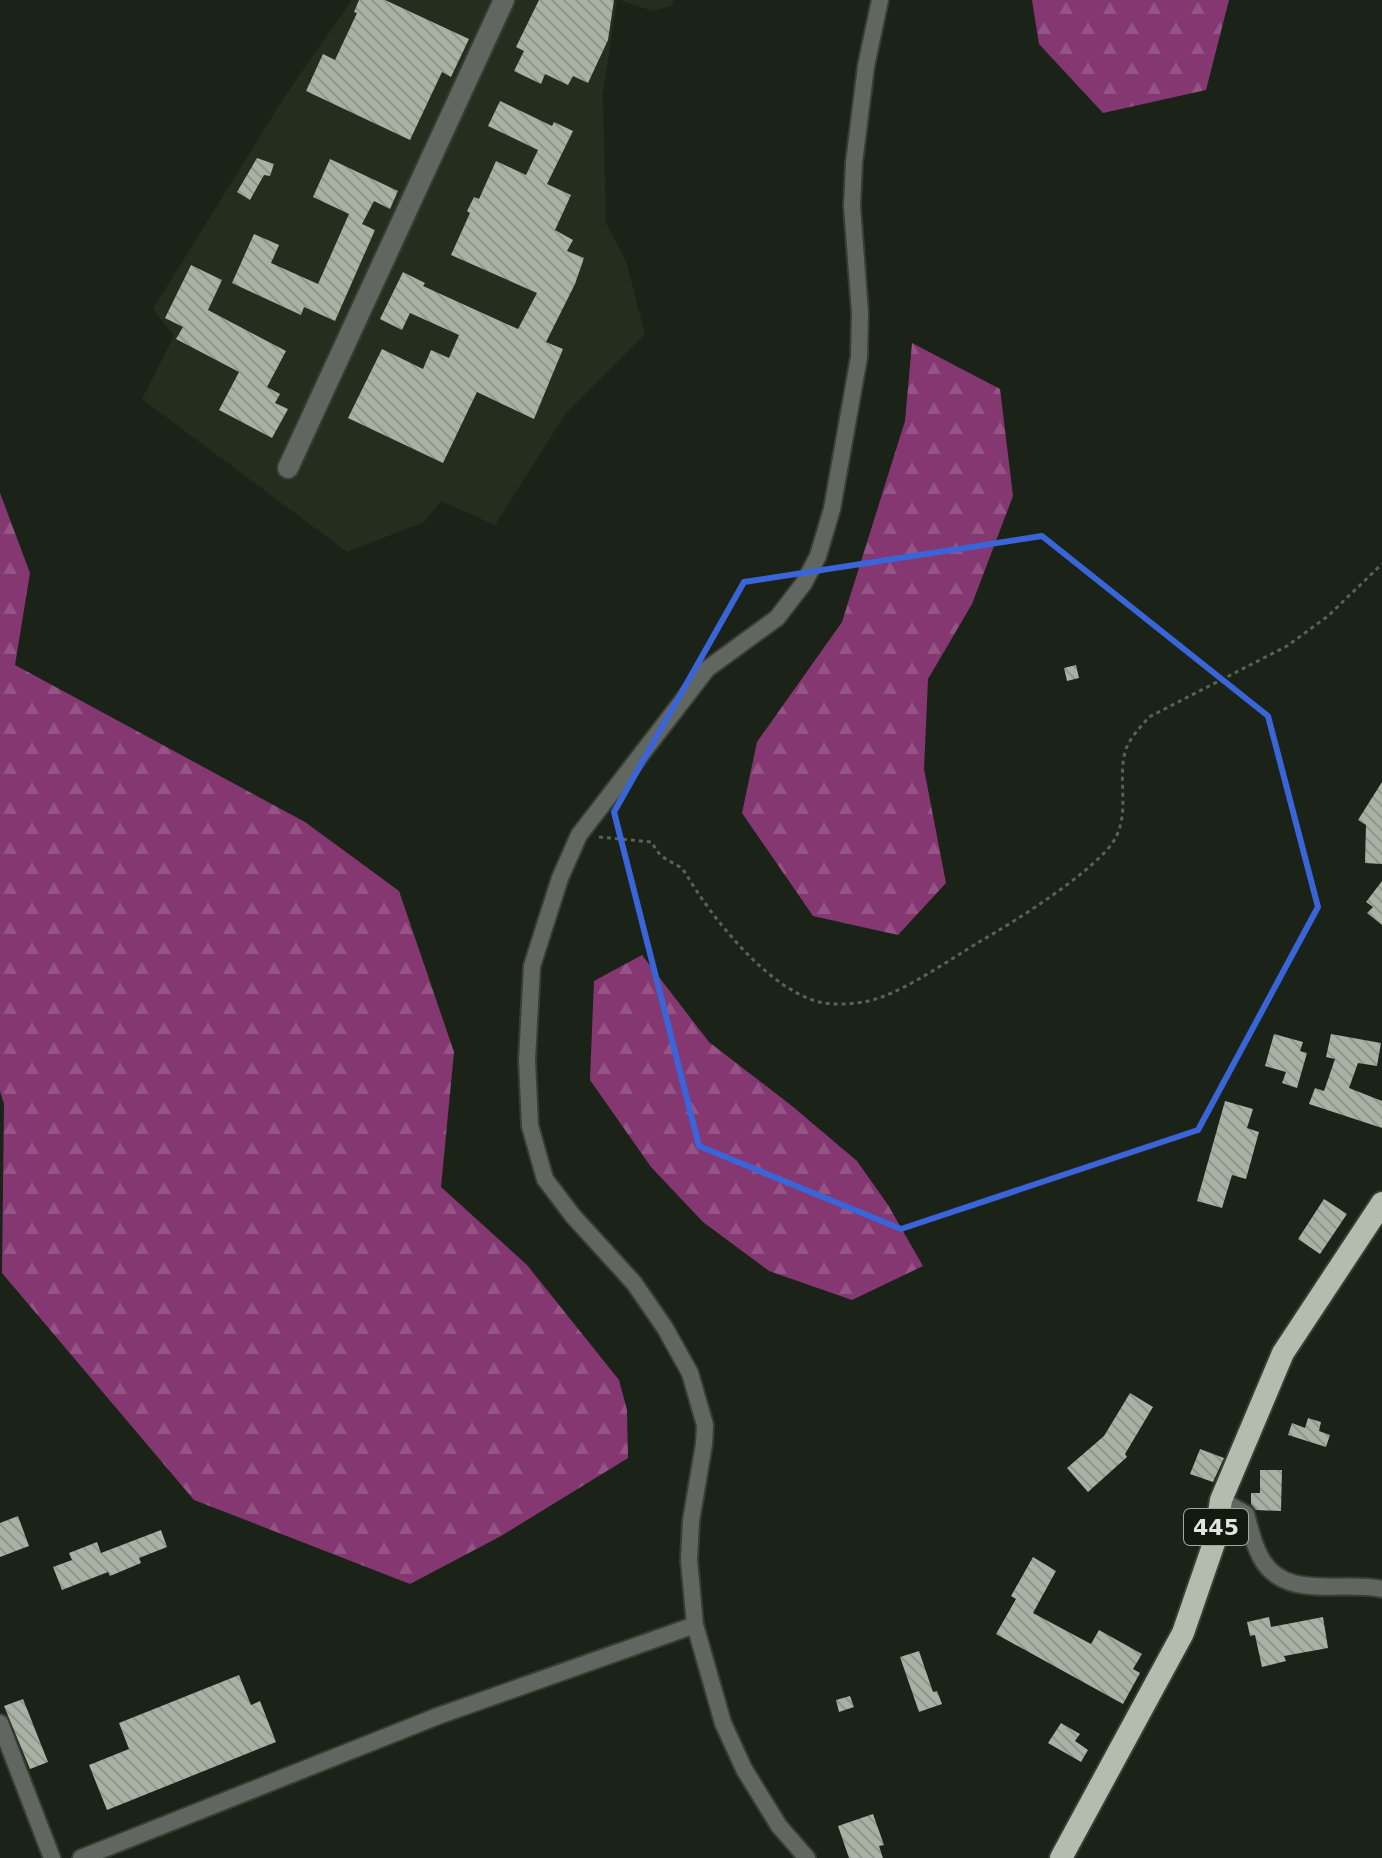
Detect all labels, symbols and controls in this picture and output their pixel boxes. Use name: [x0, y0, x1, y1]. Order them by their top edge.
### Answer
road number: 445: [1184, 1509, 1248, 1545]

